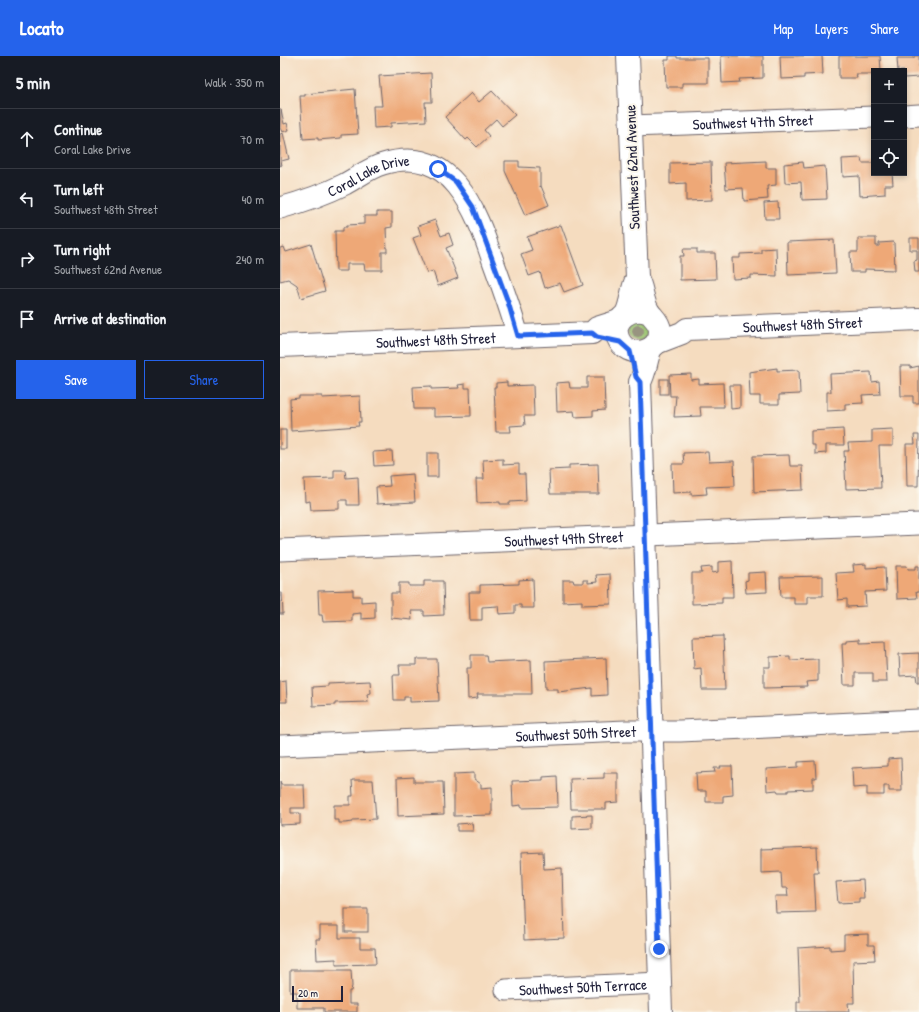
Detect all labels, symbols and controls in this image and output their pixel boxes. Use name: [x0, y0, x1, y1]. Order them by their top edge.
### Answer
text: Locato: [20, 15, 64, 41]
text: Map: [773, 19, 793, 38]
text: Layers: [815, 19, 848, 38]
text: Share: [870, 19, 899, 38]
map controls: [871, 68, 907, 176]
button: +: [871, 68, 907, 104]
text: 5 min: [16, 71, 50, 94]
text: Walk · 350 m: [204, 73, 264, 91]
street label: Southwest 62nd Avenue: [619, 104, 645, 230]
button: −: [871, 104, 907, 140]
street label: Southwest 47th Street: [692, 109, 814, 134]
text: Continue: [54, 119, 102, 140]
icon: ahead: [16, 128, 38, 150]
text: 70 m: [240, 130, 264, 148]
text: Coral Lake Drive: [54, 140, 131, 158]
button: locate: [871, 140, 907, 176]
street label: Coral Lake Drive: [324, 150, 410, 201]
route start: [429, 160, 447, 178]
text: Turn left: [54, 179, 104, 200]
icon: left: [16, 188, 38, 210]
text: 40 m: [241, 190, 264, 208]
text: Southwest 48th Street: [54, 200, 158, 218]
text: Turn right: [54, 239, 110, 260]
icon: right: [16, 248, 38, 270]
text: 240 m: [235, 250, 264, 268]
text: Southwest 62nd Avenue: [54, 260, 162, 278]
icon: arrive: [16, 308, 38, 330]
text: Arrive at destination: [54, 308, 166, 329]
street label: Southwest 48th Street: [742, 311, 864, 337]
street label: Southwest 48th Street: [376, 326, 497, 352]
button: Save: [16, 360, 136, 399]
button: Share: [144, 360, 264, 399]
street label: Southwest 49th Street: [504, 526, 624, 551]
street label: Southwest 50th Street: [515, 721, 637, 746]
route end: [650, 940, 668, 958]
street label: Southwest 50th Terrace: [518, 973, 647, 1000]
scale bar: [292, 984, 343, 1003]
text: 20 m: [298, 986, 318, 1000]

